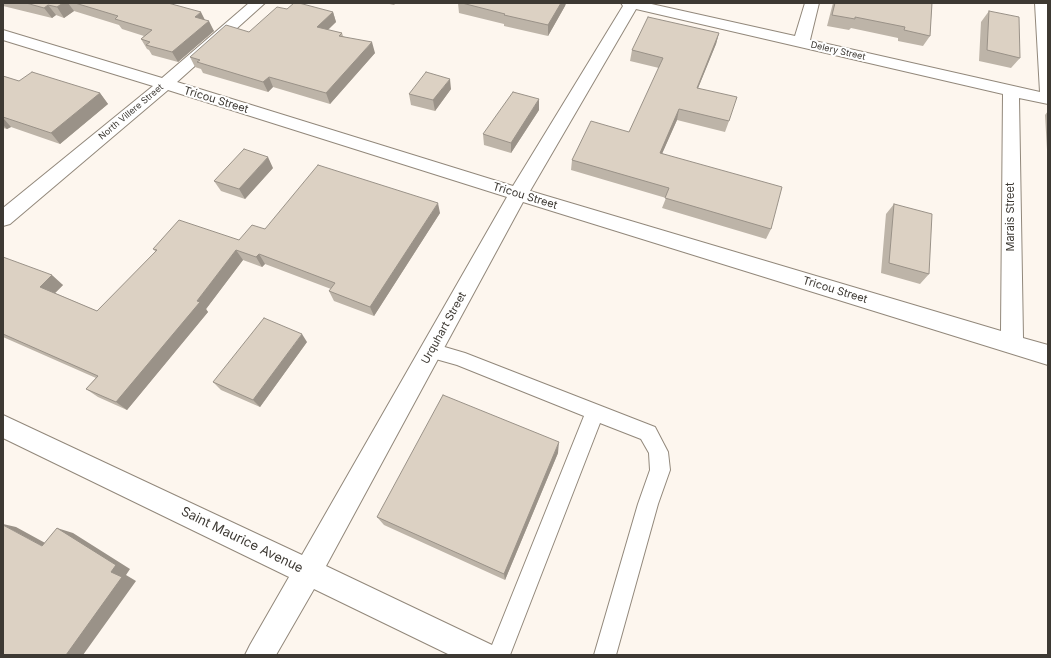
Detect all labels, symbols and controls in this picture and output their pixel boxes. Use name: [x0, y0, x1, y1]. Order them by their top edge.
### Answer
street label: Delery Street: [810, 39, 866, 63]
street label: North Villere Street: [97, 82, 165, 142]
street label: Tricou Street: [182, 84, 250, 116]
street label: Tricou Street: [491, 180, 559, 212]
street label: Marais Street: [1004, 182, 1018, 252]
street label: Tricou Street: [801, 274, 869, 306]
street label: Urquhart Street: [419, 290, 469, 366]
street label: Saint Maurice Avenue: [179, 504, 305, 576]

